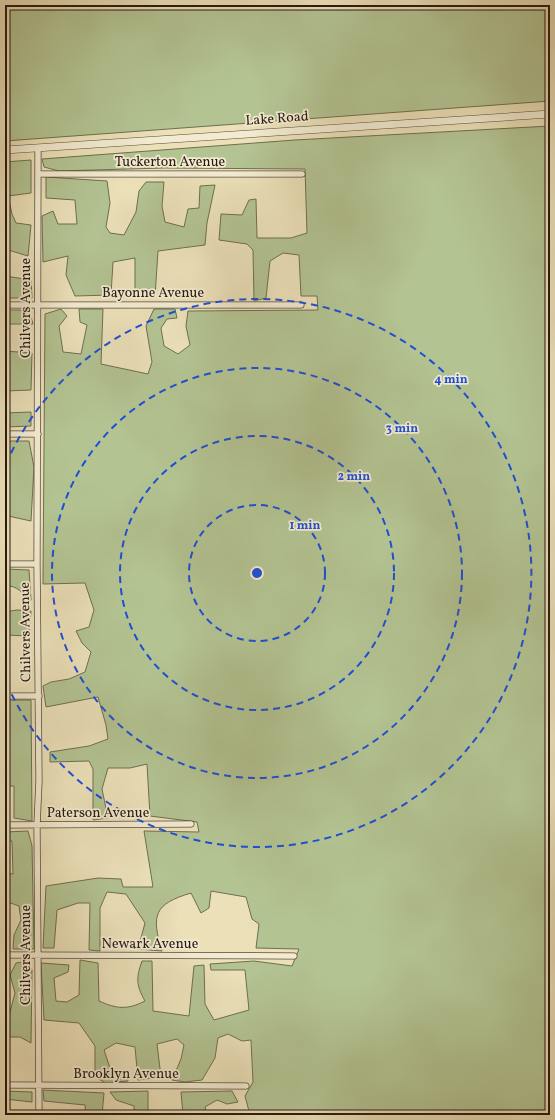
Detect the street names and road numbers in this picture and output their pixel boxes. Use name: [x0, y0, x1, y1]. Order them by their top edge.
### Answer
street label: Lake Road: [245, 107, 309, 131]
street label: Tuckerton Avenue: [115, 153, 226, 172]
street label: Chilvers Avenue: [17, 258, 36, 358]
street label: Bayonne Avenue: [102, 284, 204, 303]
street label: Chilvers Avenue: [16, 581, 36, 682]
street label: Paterson Avenue: [47, 804, 150, 823]
street label: Chilvers Avenue: [17, 905, 36, 1005]
street label: Newark Avenue: [102, 935, 199, 954]
street label: Brooklyn Avenue: [73, 1065, 179, 1084]

